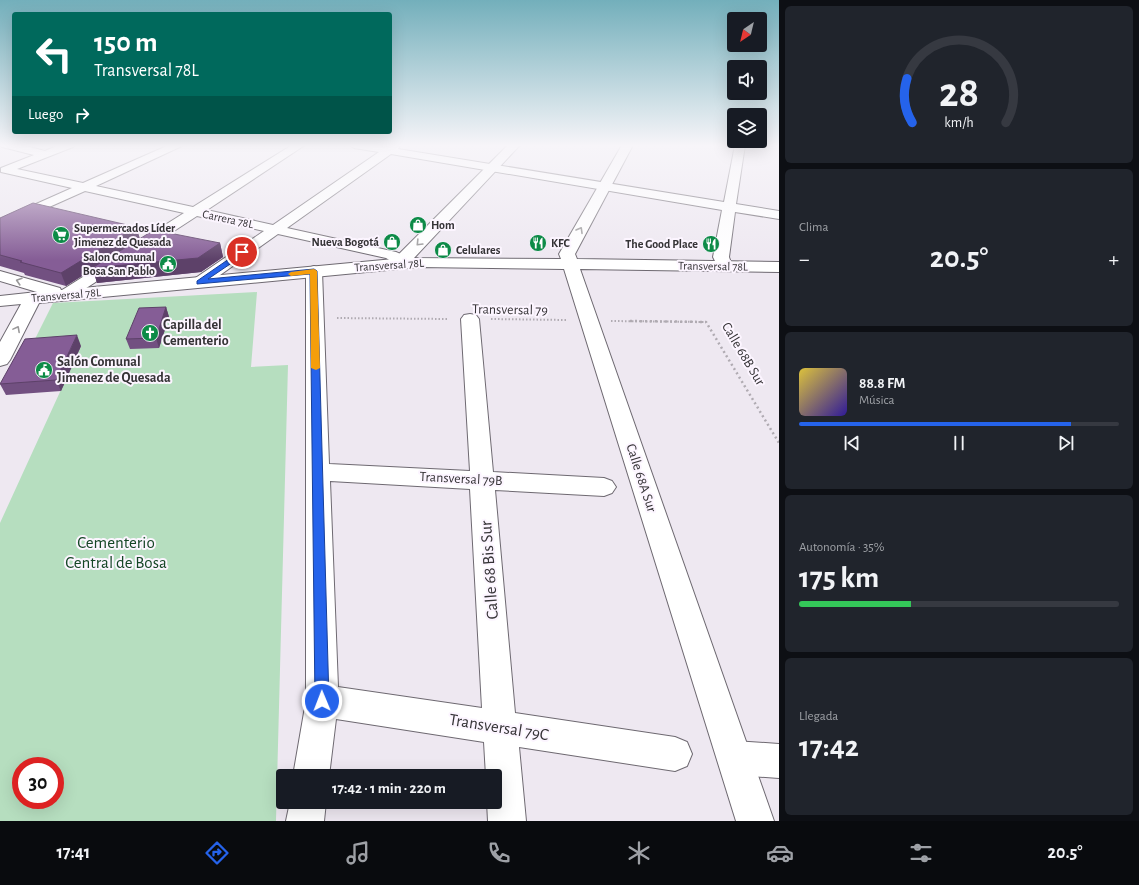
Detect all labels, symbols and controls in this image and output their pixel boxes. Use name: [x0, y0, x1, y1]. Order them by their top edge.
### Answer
north arrow: [727, 12, 767, 52]
map controls: [727, 12, 767, 148]
icon: left: [28, 28, 80, 80]
text: 150 m: [94, 29, 158, 57]
button: sound: [727, 60, 767, 100]
text: Transversal 78L: [94, 62, 199, 80]
text: 28: [939, 72, 979, 113]
icon: right: [71, 104, 93, 126]
text: Luego: [28, 107, 63, 122]
button: layers: [727, 108, 767, 148]
text: km/h: [944, 115, 974, 129]
street label: Carrera 78L: [201, 208, 255, 230]
shop icon: Hom: [408, 215, 428, 235]
place label: Hom: [431, 219, 455, 231]
text: Clima: [799, 221, 829, 234]
place label: Supermercados Líder Jimenez de Quesada: [74, 222, 176, 249]
supermarket icon: Supermercados Líder Jimenez de Quesada: [51, 225, 71, 245]
one-way arrow: [576, 227, 583, 234]
shop icon: Nueva Bogotá: [382, 232, 402, 252]
restaurant icon: KFC: [528, 233, 548, 253]
restaurant icon: The Good Place: [701, 234, 721, 254]
pin: [225, 235, 259, 269]
place label: Nueva Bogotá: [312, 236, 379, 248]
place label: KFC: [551, 237, 570, 249]
one-way arrow: [416, 238, 424, 246]
place label: The Good Place: [625, 238, 698, 250]
shop icon: Celulares: [433, 240, 453, 260]
icon: arrive: [231, 241, 253, 263]
text: 20.5°: [930, 243, 988, 273]
place label: Celulares: [456, 244, 501, 256]
text: −: [799, 248, 810, 270]
text: +: [1108, 248, 1119, 270]
place label: Salon Comunal Bosa San Pablo: [83, 251, 155, 277]
public building icon: Salon Comunal Bosa San Pablo: [158, 254, 178, 274]
street label: Transversal 78L: [354, 257, 424, 273]
street label: Transversal 78L: [678, 259, 748, 273]
one-way arrow: [16, 277, 23, 286]
street label: Transversal 78L: [31, 286, 101, 304]
street label: Transversal 79: [472, 302, 548, 318]
place label: Capilla del Cementerio: [163, 318, 229, 348]
street label: Calle 68B Sur: [719, 320, 767, 388]
church icon: Capilla del Cementerio: [140, 323, 160, 343]
one-way arrow: [12, 326, 19, 333]
place label: Salón Comunal Jimenez de Quesada: [57, 355, 171, 385]
public building icon: Salón Comunal Jimenez de Quesada: [34, 360, 54, 380]
text: 88.8 FM: [859, 376, 906, 391]
text: Música: [859, 394, 894, 407]
icon: previous: [841, 432, 863, 454]
icon: pause: [948, 432, 970, 454]
icon: next: [1055, 432, 1077, 454]
street label: Calle 68A Sur: [623, 442, 659, 514]
street label: Transversal 79B: [419, 470, 503, 488]
street label: Calle 68 Bis Sur: [477, 520, 501, 620]
park label: Cementerio Central de Bosa: [65, 534, 167, 571]
text: Autonomía · 35%: [799, 541, 884, 554]
text: 175 km: [799, 563, 879, 593]
position arrow: [301, 680, 343, 722]
text: Llegada: [799, 710, 838, 723]
street label: Transversal 79C: [448, 711, 550, 743]
text: 17:42: [799, 732, 859, 762]
speed limit sign: 30: [12, 757, 64, 809]
text: 17:42 · 1 min · 220 m: [332, 781, 446, 796]
icon: directions: [203, 839, 231, 867]
icon: music: [344, 839, 372, 867]
icon: phone: [485, 839, 513, 867]
icon: climate: [625, 839, 653, 867]
icon: car: [766, 839, 794, 867]
icon: filters: [907, 839, 935, 867]
text: 17:41: [56, 844, 90, 862]
text: 20.5°: [1048, 844, 1083, 862]

